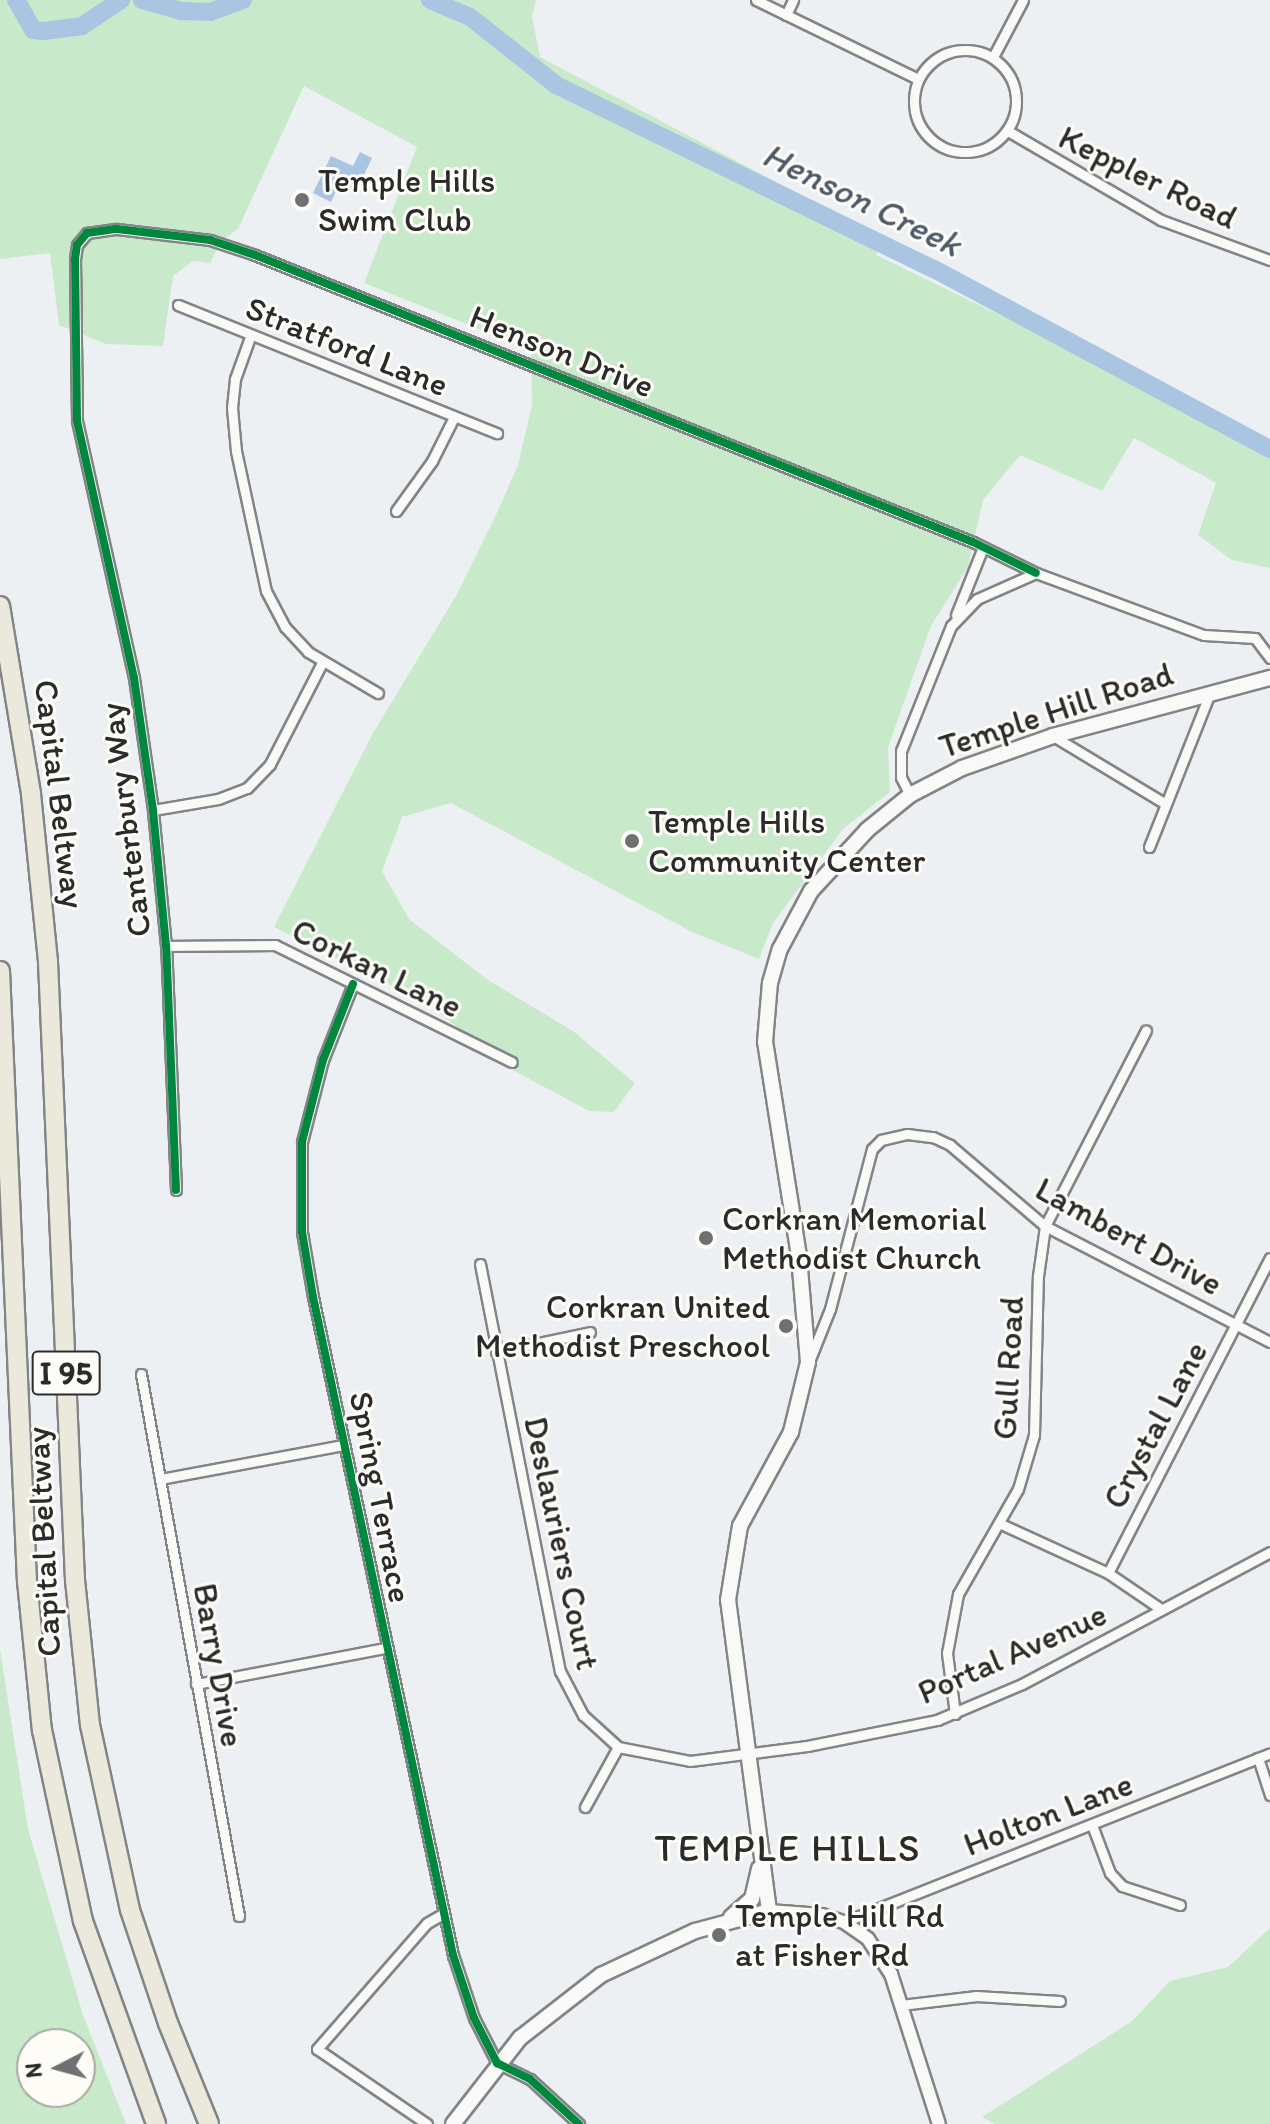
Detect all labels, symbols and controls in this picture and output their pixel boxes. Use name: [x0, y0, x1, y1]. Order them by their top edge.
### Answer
street label: Keppler Road: [1052, 116, 1244, 238]
water label: Henson Creek: [756, 132, 968, 266]
place label: Temple Hills Swim Club: [318, 160, 495, 240]
marker: Temple Hills Swim Club: [293, 191, 311, 209]
street label: Stratford Lane: [240, 287, 454, 405]
street label: Henson Drive: [464, 296, 660, 406]
street label: Temple Hill Road: [934, 653, 1178, 767]
street label: Capital Beltway: [26, 677, 94, 911]
street label: Canterbury Way: [90, 701, 160, 939]
place label: Temple Hills Community Center: [648, 801, 926, 880]
marker: Temple Hills Community Center: [623, 832, 641, 850]
street label: Corkan Lane: [285, 909, 469, 1027]
street label: Lambert Drive: [1028, 1168, 1230, 1304]
place label: Corkran Memorial Methodist Church: [722, 1198, 987, 1278]
marker: Corkran Memorial Methodist Church: [697, 1229, 715, 1247]
place label: Corkran United Methodist Preschool: [474, 1286, 770, 1366]
street label: Gull Road: [984, 1296, 1032, 1440]
marker: Corkran United Methodist Preschool: [777, 1317, 795, 1335]
street label: Crystal Lane: [1094, 1334, 1216, 1516]
road number: I 95: [30, 1345, 102, 1401]
street label: Spring Terrace: [341, 1390, 421, 1604]
street label: Deslauriers Court: [515, 1413, 609, 1673]
street label: Capital Beltway: [17, 1426, 69, 1658]
street label: Barry Drive: [184, 1580, 254, 1750]
street label: Portal Avenue: [911, 1593, 1113, 1713]
street label: Holton Lane: [958, 1763, 1138, 1865]
district label: TEMPLE HILLS: [654, 1826, 922, 1872]
place label: Temple Hill Rd at Fisher Rd: [735, 1895, 944, 1974]
marker: Temple Hill Rd at Fisher Rd: [710, 1926, 728, 1944]
north arrow: [16, 2028, 96, 2108]
text: N: [19, 2062, 48, 2079]

